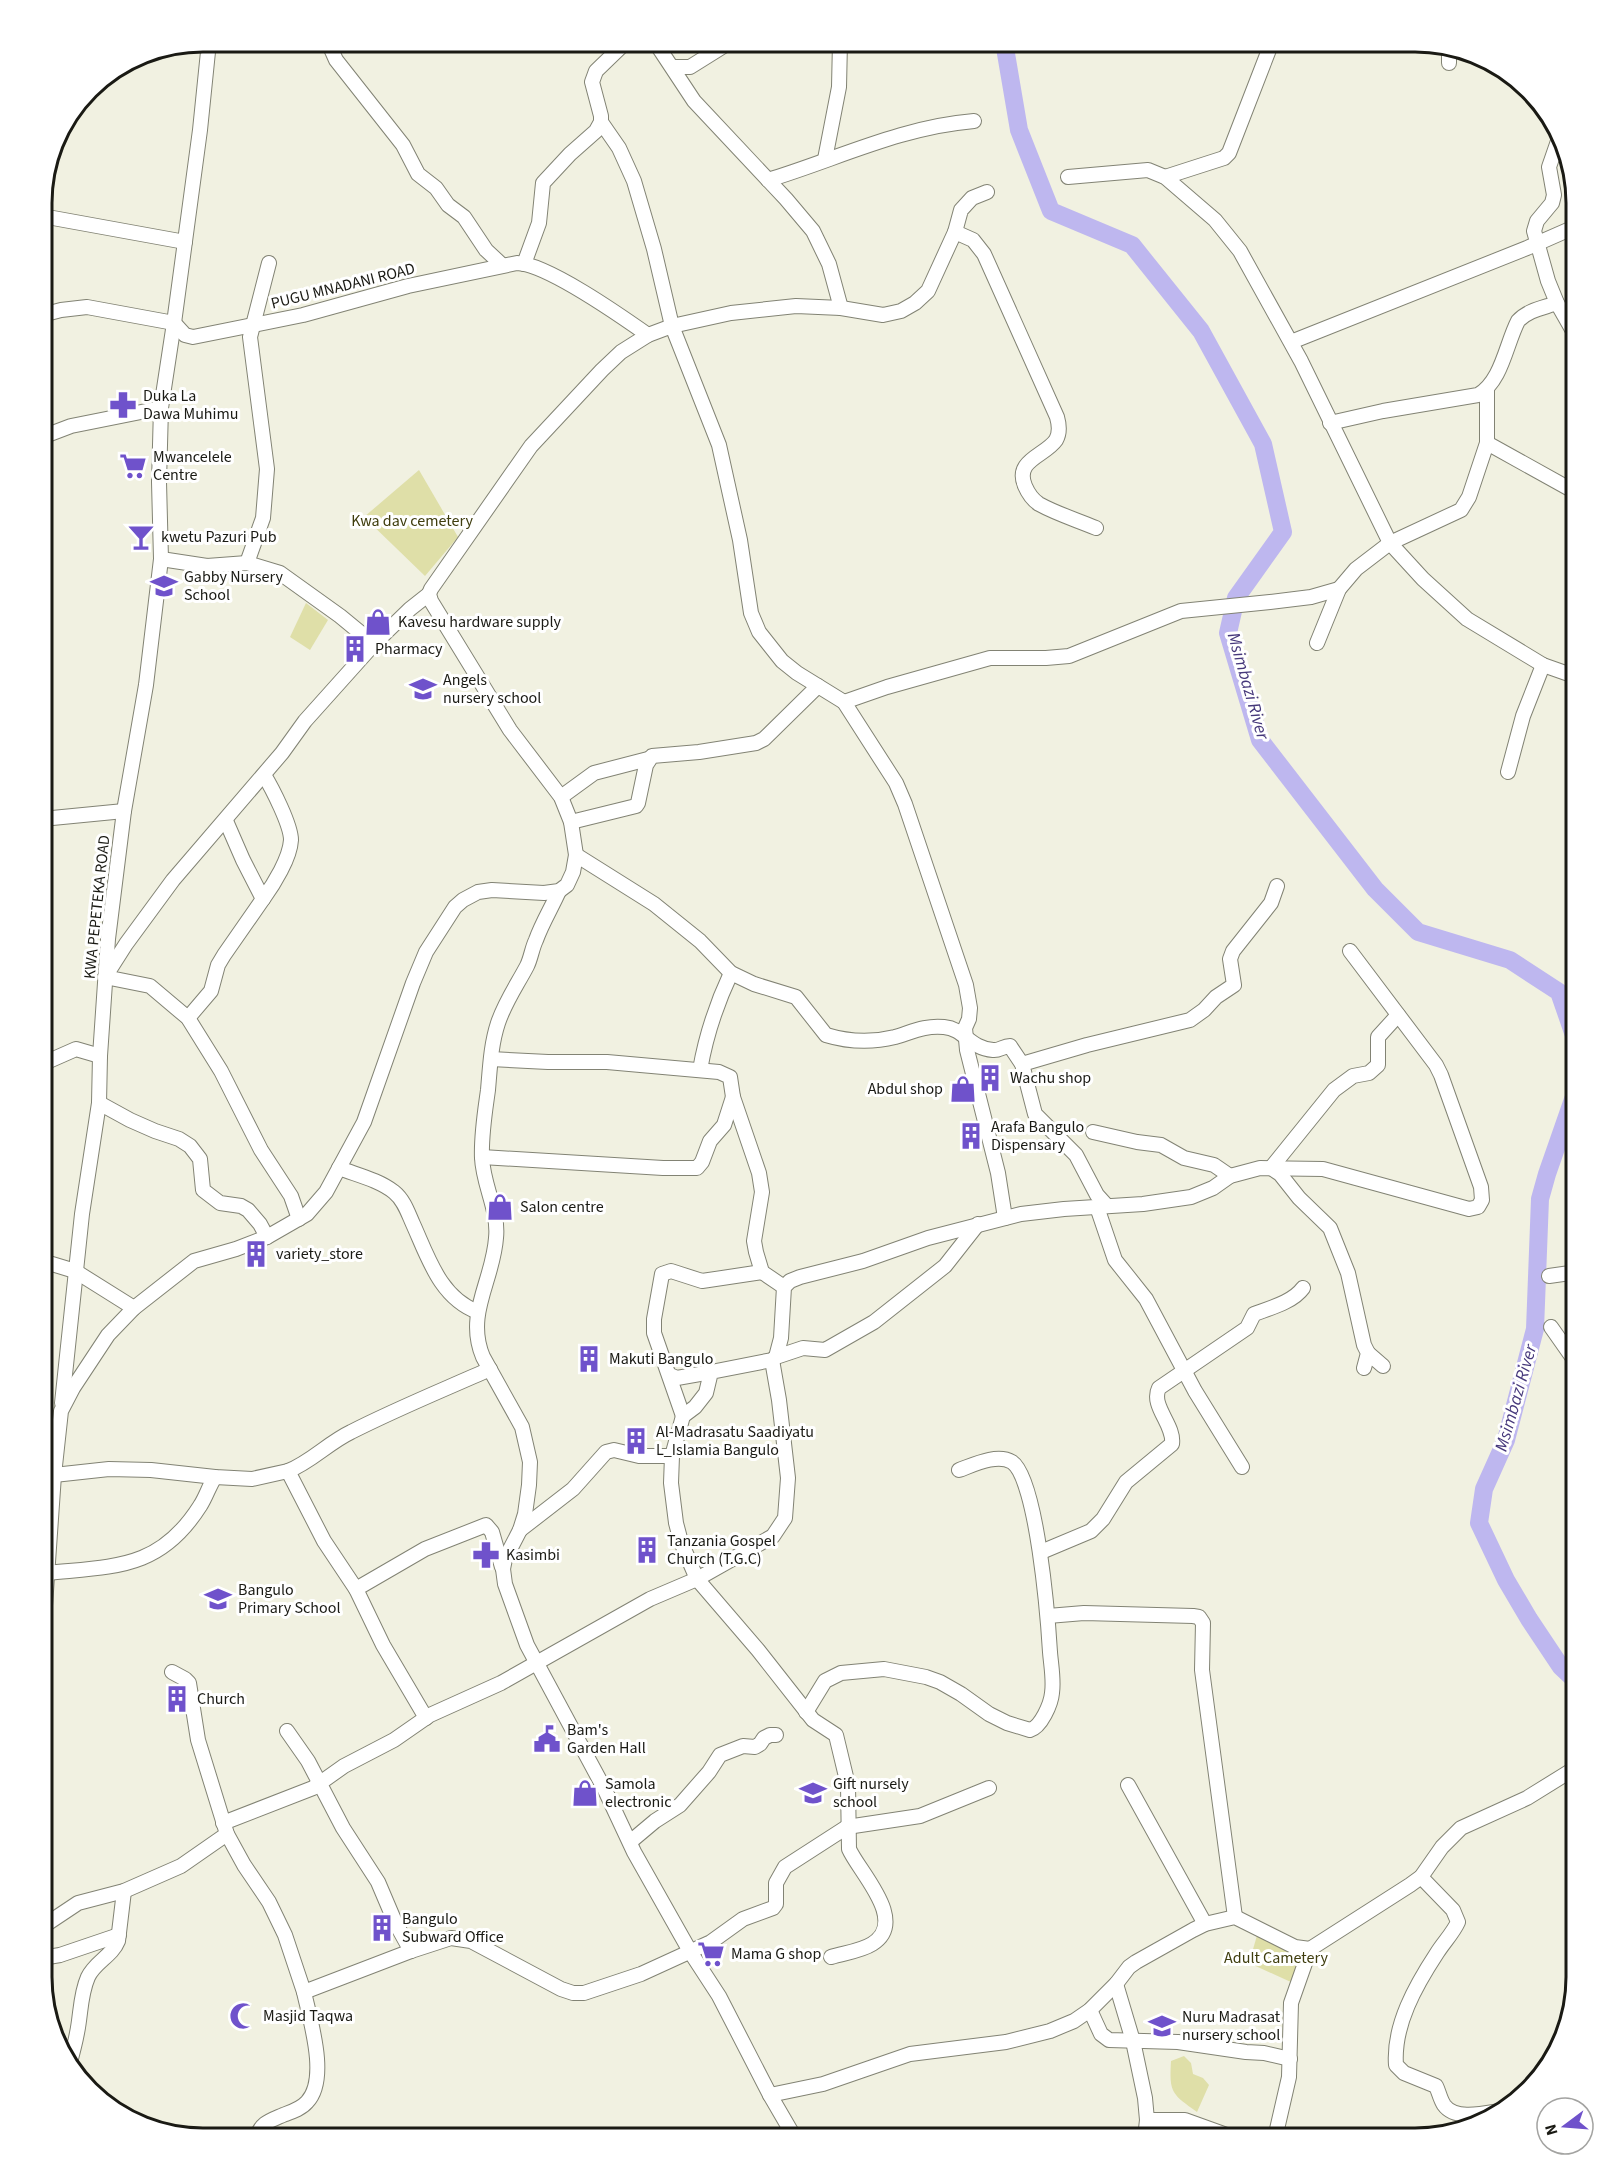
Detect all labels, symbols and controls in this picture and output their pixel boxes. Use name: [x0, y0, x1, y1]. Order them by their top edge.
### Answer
street label: PUGU MNADANI ROAD: [269, 257, 417, 315]
place label: Duka La Dawa Muhimu: [143, 385, 238, 425]
pharmacy icon: Duka La Dawa Muhimu: [108, 390, 138, 420]
place label: Mwancelele Centre: [153, 446, 232, 486]
supermarket icon: Mwancelele Centre: [118, 451, 148, 481]
park label: Kwa dav cemetery: [351, 510, 473, 532]
bar icon: kwetu Pazuri Pub: [126, 522, 156, 552]
place label: kwetu Pazuri Pub: [161, 526, 277, 548]
place label: Gabby Nursery School: [184, 566, 283, 606]
school or university icon: Gabby Nursery School: [149, 571, 179, 601]
shop icon: Kavesu hardware supply: [363, 607, 393, 637]
place label: Kavesu hardware supply: [398, 611, 562, 633]
water label: Msimbazi River: [1221, 630, 1275, 743]
building icon: Pharmacy: [340, 634, 370, 664]
place label: Pharmacy: [375, 638, 443, 660]
place label: Angels nursery school: [443, 669, 541, 709]
school or university icon: Angels nursery school: [408, 674, 438, 704]
street label: KWA PEPETEKA ROAD: [79, 834, 116, 980]
building icon: Wachu shop: [975, 1063, 1005, 1093]
place label: Wachu shop: [1010, 1067, 1091, 1089]
shop icon: Abdul shop: [948, 1074, 978, 1104]
place label: Abdul shop: [868, 1078, 943, 1100]
place label: Arafa Bangulo Dispensary: [991, 1116, 1084, 1156]
building icon: Arafa Bangulo Dispensary: [956, 1121, 986, 1151]
shop icon: Salon centre: [485, 1192, 515, 1222]
place label: Salon centre: [520, 1196, 604, 1218]
building icon: variety_store: [241, 1239, 271, 1269]
place label: variety_store: [276, 1243, 363, 1265]
water label: Msimbazi River: [1489, 1341, 1543, 1454]
building icon: Makuti Bangulo: [574, 1344, 604, 1374]
place label: Makuti Bangulo: [609, 1348, 713, 1370]
place label: Al-Madrasatu Saadiyatu L_Islamia Bangulo: [656, 1421, 814, 1461]
building icon: Al-Madrasatu Saadiyatu L_Islamia Bangulo: [621, 1426, 651, 1456]
place label: Tanzania Gospel Church (T.G.C): [667, 1530, 776, 1570]
building icon: Tanzania Gospel Church (T.G.C): [632, 1535, 662, 1565]
pharmacy icon: Kasimbi: [471, 1540, 501, 1570]
place label: Kasimbi: [506, 1544, 560, 1566]
place label: Bangulo Primary School: [238, 1579, 340, 1619]
school or university icon: Bangulo Primary School: [203, 1584, 233, 1614]
building icon: Church: [162, 1684, 192, 1714]
place label: Church: [197, 1688, 245, 1710]
place label: Bam's Garden Hall: [567, 1719, 646, 1759]
public building icon: Bam's Garden Hall: [532, 1724, 562, 1754]
place label: Samola electronic: [605, 1773, 672, 1813]
place label: Gift nursely school: [833, 1773, 909, 1813]
shop icon: Samola electronic: [570, 1778, 600, 1808]
school or university icon: Gift nursely school: [798, 1778, 828, 1808]
place label: Bangulo Subward Office: [402, 1908, 504, 1948]
building icon: Bangulo Subward Office: [367, 1913, 397, 1943]
supermarket icon: Mama G shop: [696, 1939, 726, 1969]
place label: Mama G shop: [731, 1943, 821, 1965]
park label: Adult Cametery: [1224, 1947, 1328, 1969]
mosque icon: Masjid Taqwa: [228, 2001, 258, 2031]
place label: Masjid Taqwa: [263, 2005, 353, 2027]
place label: Nuru Madrasat nursery school: [1182, 2006, 1281, 2046]
school or university icon: Nuru Madrasat nursery school: [1147, 2011, 1177, 2041]
north arrow: [1535, 2096, 1595, 2156]
text: N: [1540, 2122, 1564, 2138]

